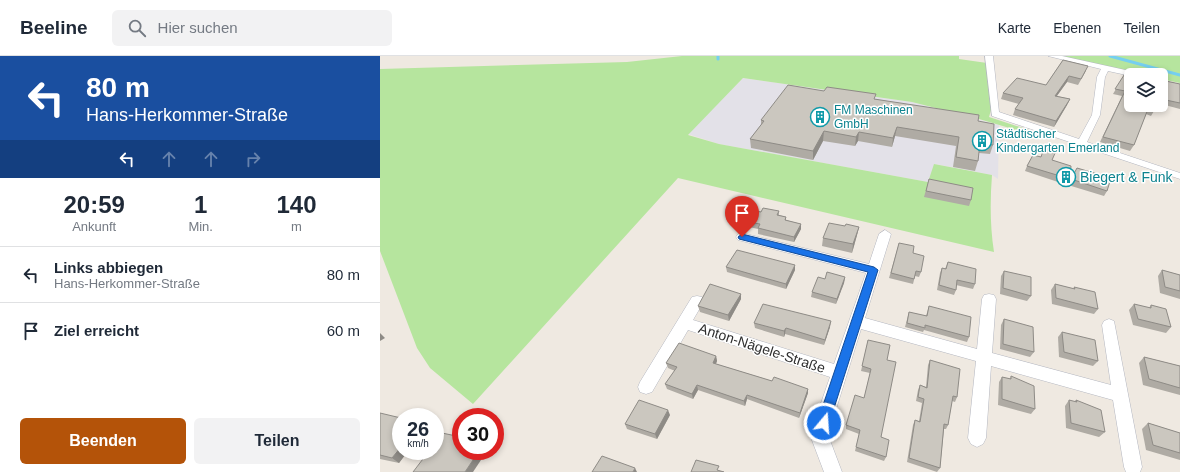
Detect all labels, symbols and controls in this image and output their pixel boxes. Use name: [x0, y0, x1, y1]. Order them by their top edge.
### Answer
search box: [112, 10, 392, 46]
text: Beeline: [20, 17, 88, 38]
icon: search: [126, 17, 148, 39]
text: Hier suchen: [158, 19, 238, 36]
text: Karte: [998, 20, 1031, 36]
text: Ebenen: [1053, 20, 1101, 36]
text: Teilen: [1123, 20, 1160, 36]
map controls: [1124, 68, 1168, 112]
button: layers: [1124, 68, 1168, 112]
icon: left: [20, 72, 72, 124]
text: 80 m: [86, 72, 150, 103]
place label: FM Maschinen GmbH: [834, 103, 913, 131]
text: Hans-Herkommer-Straße: [86, 105, 288, 125]
building icon: FM Maschinen GmbH: [809, 106, 831, 128]
place label: Städtischer Kindergarten Emerland: [996, 127, 1119, 155]
building icon: Städtischer Kindergarten Emerland: [971, 130, 993, 152]
icon: left: [116, 148, 138, 170]
icon: ahead: [158, 148, 180, 170]
icon: ahead: [200, 148, 222, 170]
icon: right: [242, 148, 264, 170]
building icon: Biegert & Funk: [1055, 166, 1077, 188]
place label: Biegert & Funk: [1080, 169, 1174, 185]
text: 20:59: [64, 191, 125, 218]
text: 1: [194, 191, 207, 218]
text: 140: [276, 191, 317, 218]
pin: [725, 196, 759, 237]
icon: arrive: [731, 202, 753, 224]
text: Ankunft: [72, 219, 116, 234]
text: Min.: [188, 219, 213, 234]
text: m: [291, 219, 302, 234]
text: Links abbiegen: [54, 259, 163, 276]
icon: left: [20, 264, 42, 286]
text: 80 m: [327, 266, 360, 283]
text: Hans-Herkommer-Straße: [54, 276, 200, 291]
icon: arrive: [20, 320, 42, 342]
street label: Anton-Nägele-Straße: [697, 320, 828, 376]
text: Ziel erreicht: [54, 322, 139, 339]
text: 60 m: [327, 322, 360, 339]
position arrow: [803, 402, 845, 444]
speed limit sign: 30: [452, 408, 504, 460]
button: Beenden: [20, 418, 186, 464]
button: Teilen: [194, 418, 360, 464]
text: 26: [407, 418, 429, 440]
text: km/h: [407, 438, 429, 449]

